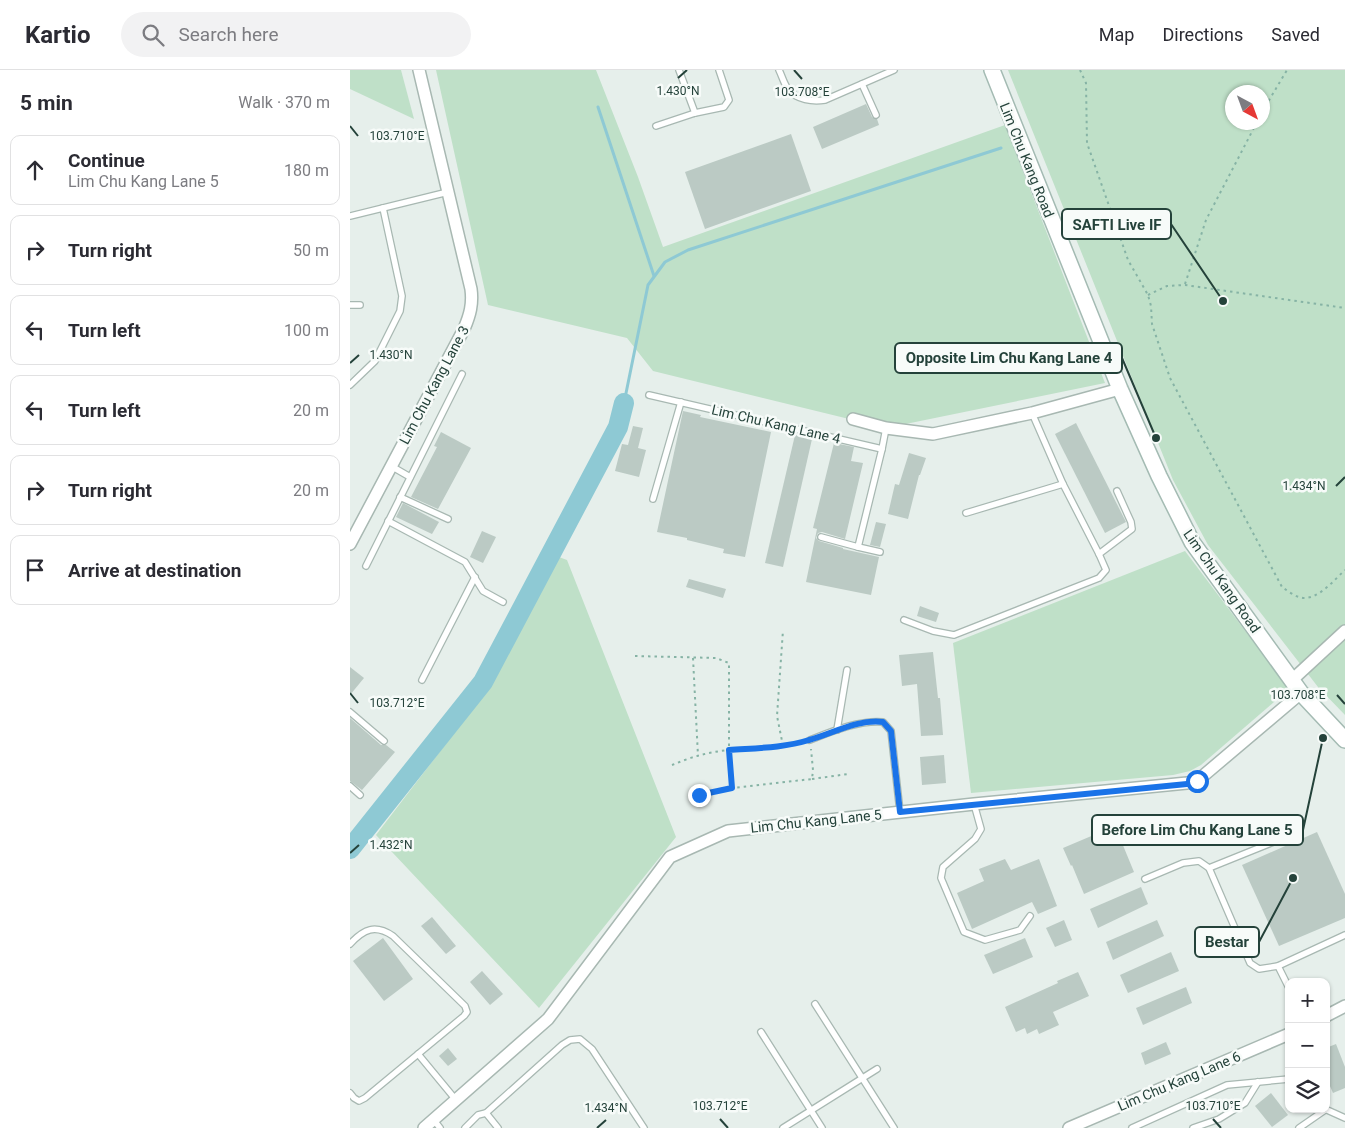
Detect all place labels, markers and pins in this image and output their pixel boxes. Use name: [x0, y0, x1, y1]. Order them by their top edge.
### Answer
callout: SAFTI Live IF: [1062, 209, 1171, 239]
callout: Opposite Lim Chu Kang Lane 4: [895, 343, 1122, 373]
callout: Before Lim Chu Kang Lane 5: [1092, 815, 1303, 845]
callout: Bestar: [1195, 927, 1259, 957]

